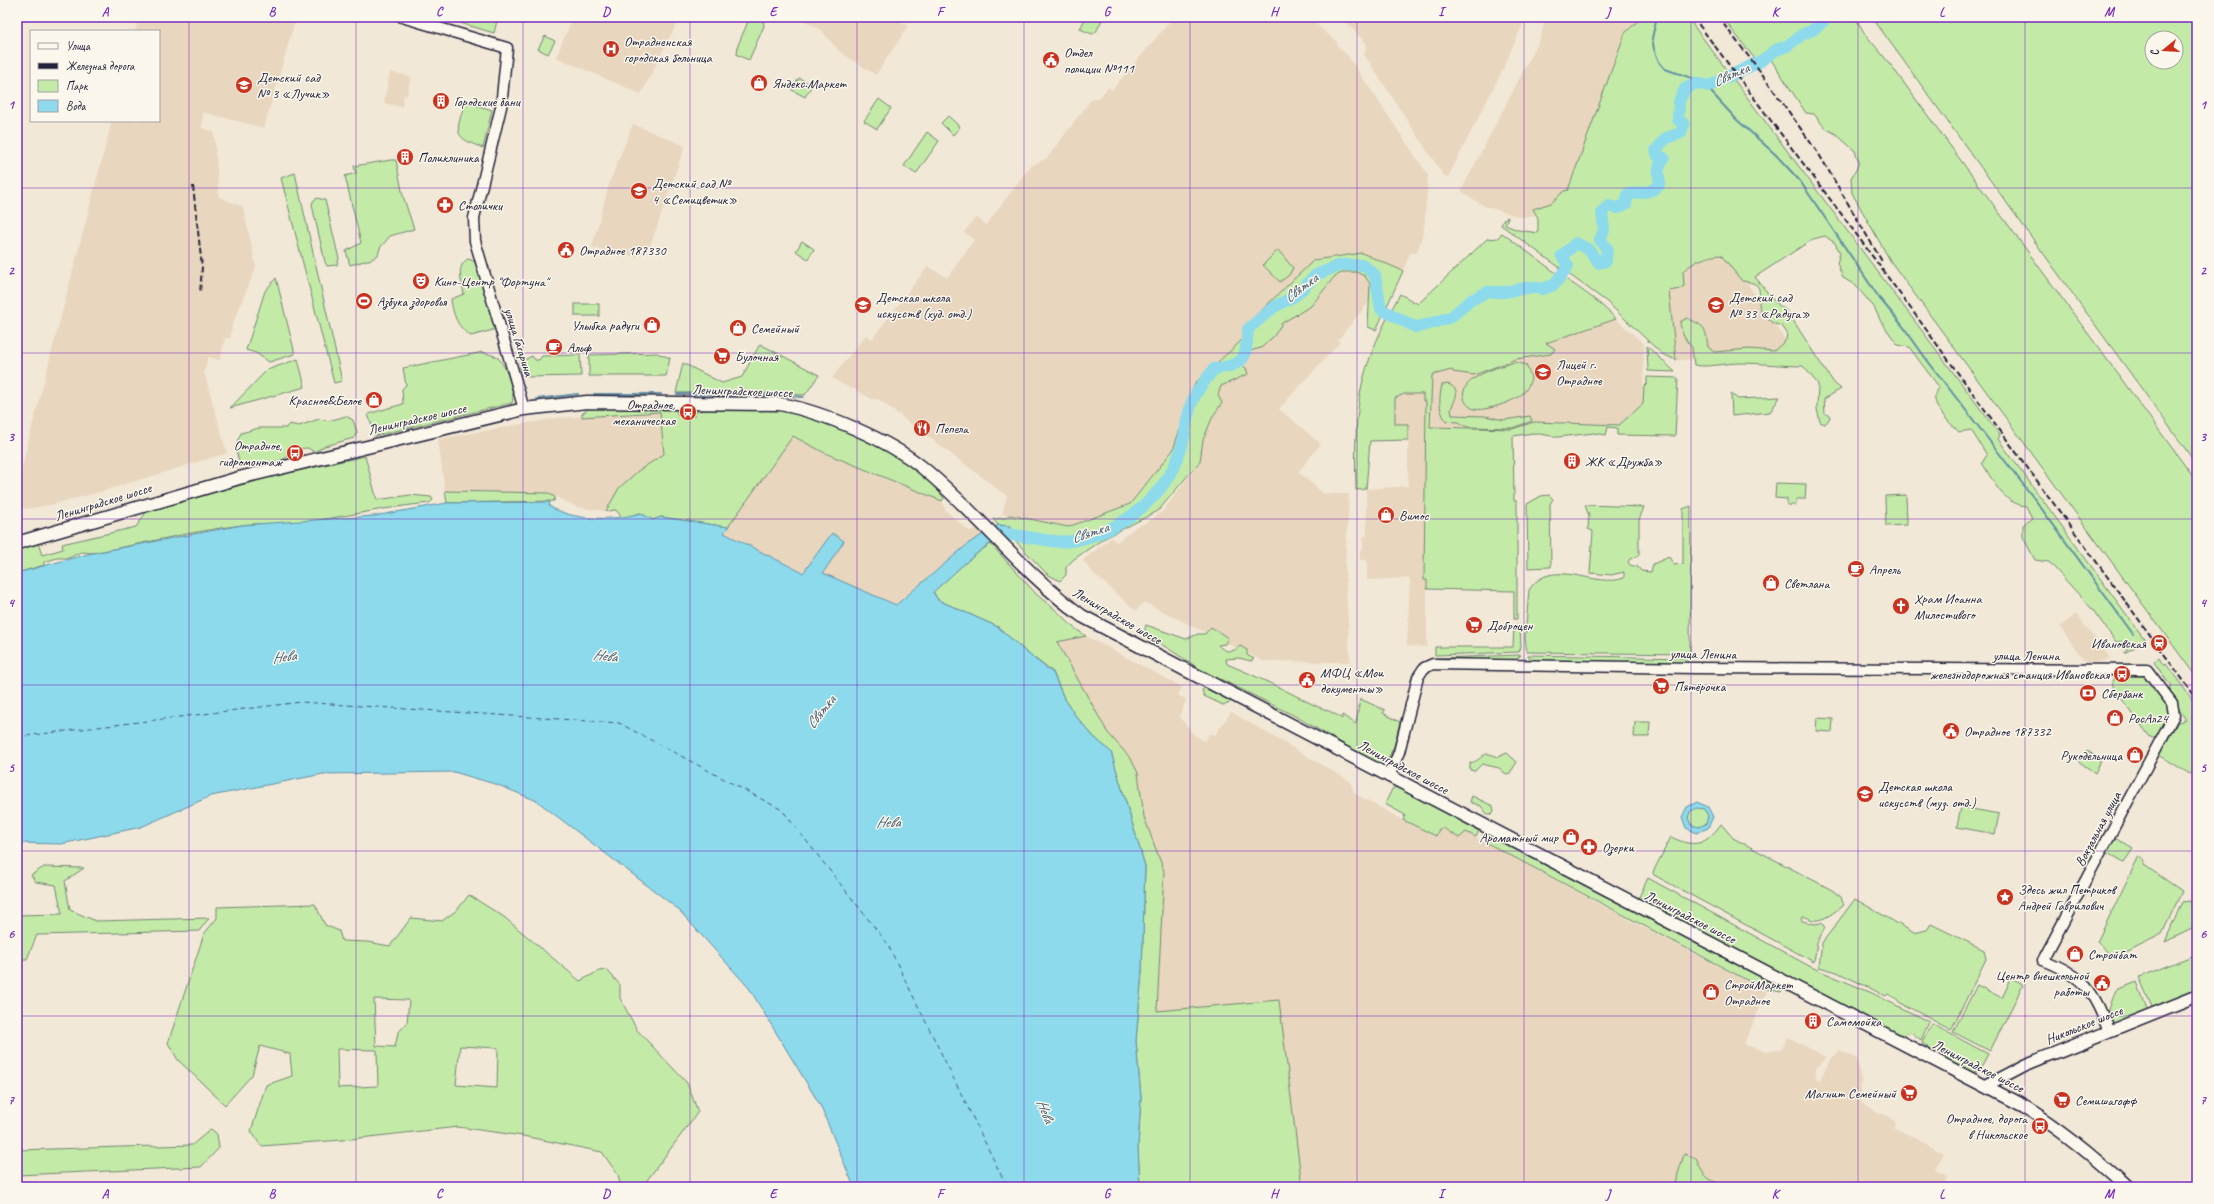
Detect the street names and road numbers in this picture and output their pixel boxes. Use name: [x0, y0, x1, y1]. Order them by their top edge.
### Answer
street label: улица Гагарина: [500, 305, 538, 379]
street label: Ленинградское шоссе: [692, 381, 794, 401]
street label: Ленинградское шоссе: [366, 399, 469, 439]
street label: Ленинградское шоссе: [53, 479, 155, 525]
street label: Ленинградское шоссе: [1069, 584, 1166, 649]
street label: улица Ленина: [1669, 645, 1738, 663]
street label: улица Ленина: [1992, 647, 2061, 664]
street label: Ленинградское шоссе: [1355, 736, 1452, 799]
street label: Вокзальная улица: [2071, 788, 2125, 869]
street label: Ленинградское шоссе: [1642, 887, 1740, 948]
street label: Никольское шоссе: [2043, 1001, 2126, 1048]
street label: Ленинградское шоссе: [1930, 1036, 2028, 1097]

